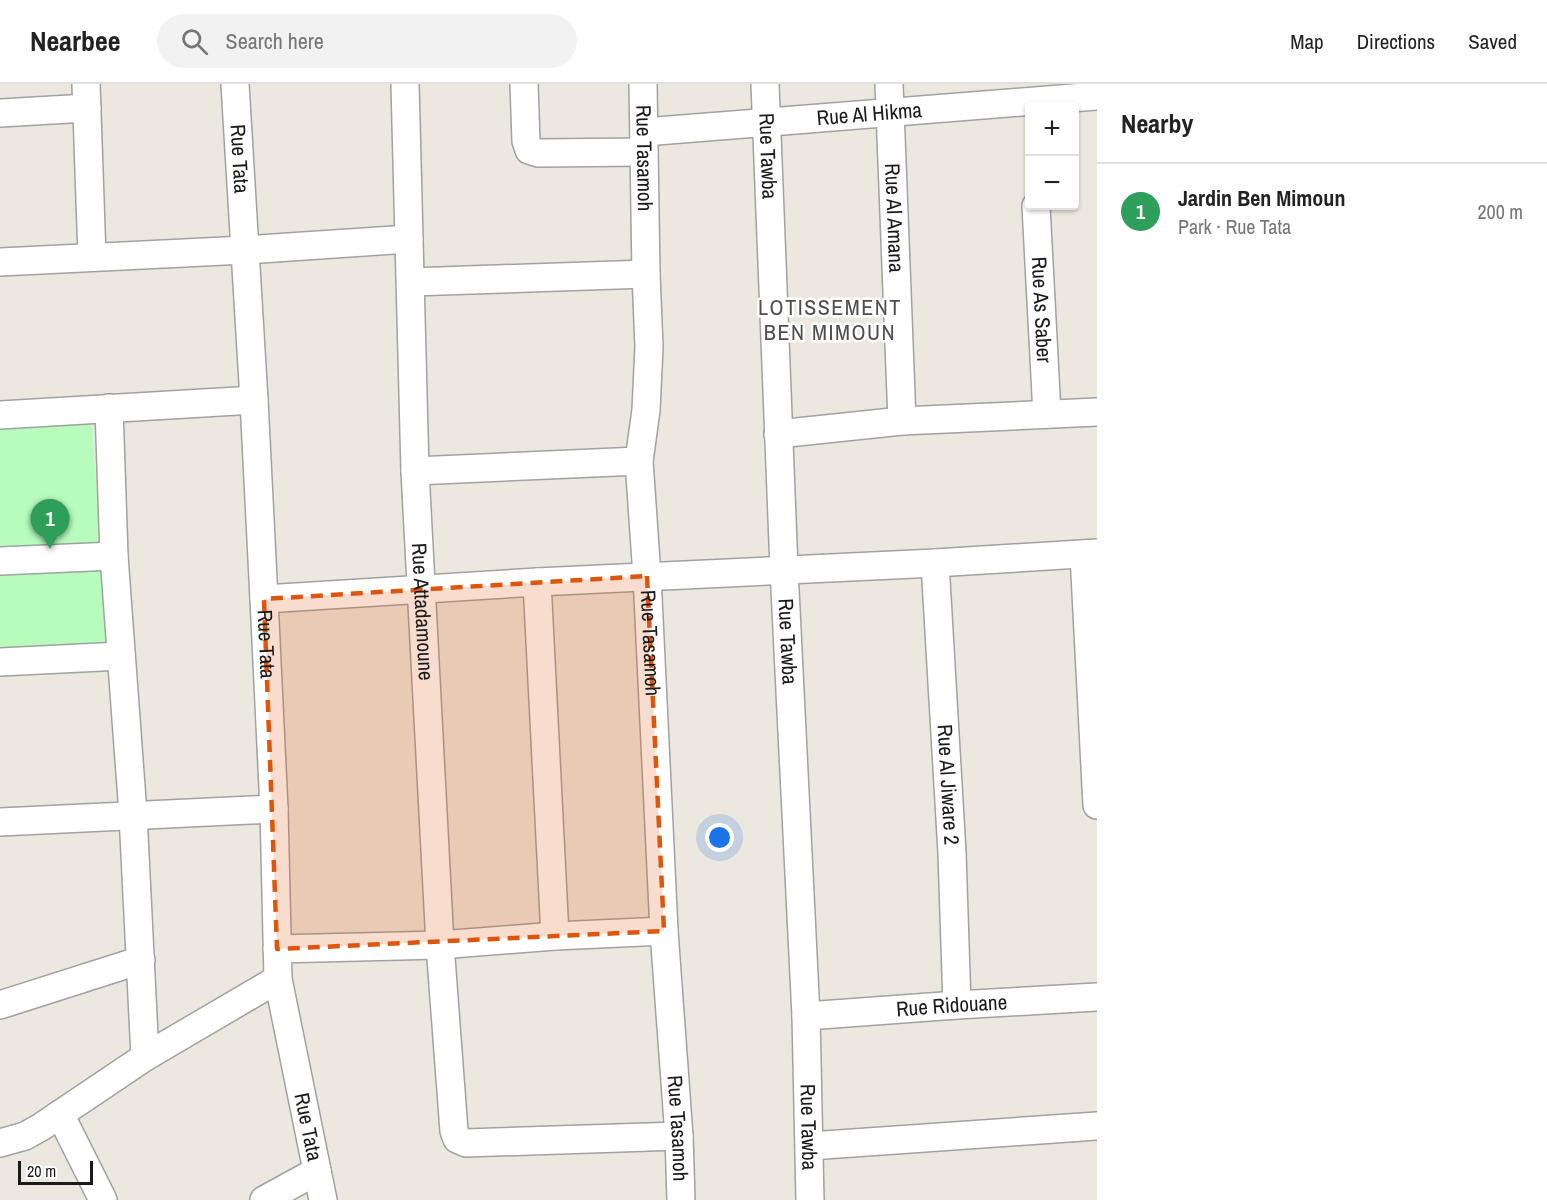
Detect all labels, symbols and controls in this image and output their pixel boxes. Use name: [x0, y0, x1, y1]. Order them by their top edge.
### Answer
search box: [157, 14, 577, 68]
text: Nearbee: [30, 22, 121, 60]
icon: search: [178, 25, 211, 58]
text: Search here: [226, 26, 324, 56]
text: Map: [1290, 27, 1324, 56]
text: Directions: [1357, 27, 1435, 56]
text: Saved: [1468, 27, 1517, 56]
street label: Rue Al Hikma: [816, 95, 923, 132]
map controls: [1025, 102, 1079, 210]
button: +: [1025, 102, 1079, 156]
street label: Rue Tasamoh: [629, 105, 660, 211]
text: Nearby: [1121, 106, 1193, 141]
street label: Rue Tawba: [752, 112, 785, 200]
street label: Rue Tata: [223, 124, 257, 195]
button: −: [1025, 156, 1079, 210]
street label: Rue Al Amana: [878, 163, 911, 273]
text: Jardin Ben Mimoun: [1178, 183, 1345, 213]
text: 1: [1136, 198, 1145, 225]
text: 200 m: [1477, 198, 1523, 225]
text: Park · Rue Tata: [1178, 213, 1291, 240]
street label: Rue As Saber: [1025, 256, 1059, 364]
district label: LOTISSEMENT BEN MIMOUN: [758, 292, 902, 347]
pin: 1: [31, 500, 70, 549]
street label: Rue Attadamoune: [405, 542, 441, 681]
street label: Rue Tasamoh: [634, 589, 668, 697]
street label: Rue Tawba: [771, 598, 805, 686]
street label: Rue Tata: [251, 609, 283, 680]
street label: Rue Al Jiware 2: [930, 724, 966, 846]
your location: [705, 823, 734, 852]
street label: Rue Ridouane: [895, 987, 1008, 1023]
street label: Rue Tasamoh: [661, 1074, 695, 1182]
street label: Rue Tawba: [793, 1084, 824, 1171]
street label: Rue Tata: [288, 1090, 330, 1164]
scale bar: [18, 1158, 93, 1186]
text: 20 m: [27, 1160, 56, 1182]

